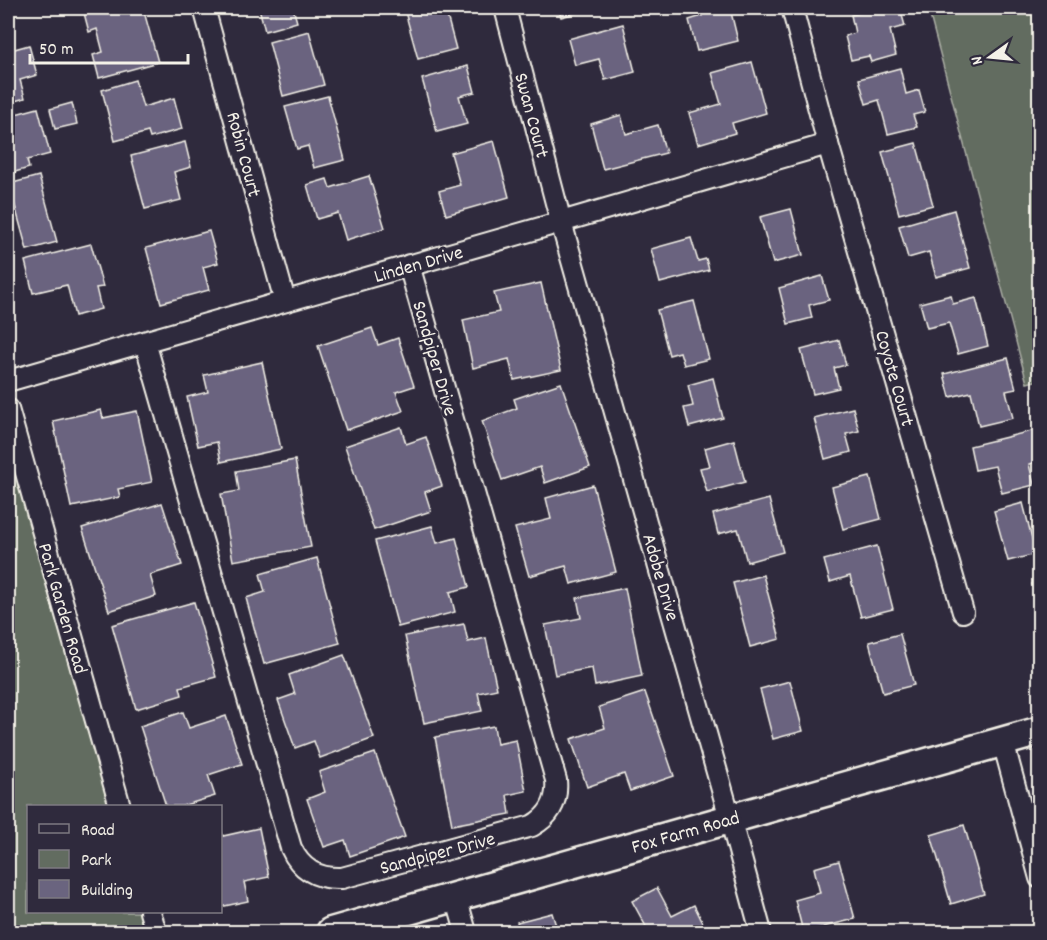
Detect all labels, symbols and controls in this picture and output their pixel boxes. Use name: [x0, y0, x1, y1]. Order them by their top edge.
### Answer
scale bar: [30, 27, 188, 65]
north arrow: [960, 27, 1020, 87]
text: 50 m: [39, 38, 74, 63]
text: N: [966, 53, 990, 67]
street label: Swan Court: [505, 70, 555, 161]
street label: Robin Court: [217, 109, 267, 200]
street label: Linden Drive: [371, 240, 467, 292]
street label: Sandpiper Drive: [403, 298, 463, 420]
street label: Coyote Court: [866, 328, 920, 430]
street label: Adobe Drive: [633, 531, 685, 625]
street label: Park Garden Road: [29, 540, 93, 678]
legend: [27, 805, 222, 913]
street label: Fox Farm Road: [628, 805, 743, 863]
text: Road: [81, 819, 115, 844]
street label: Sandpiper Drive: [377, 826, 499, 884]
text: Park: [81, 849, 112, 874]
text: Building: [81, 879, 133, 904]

